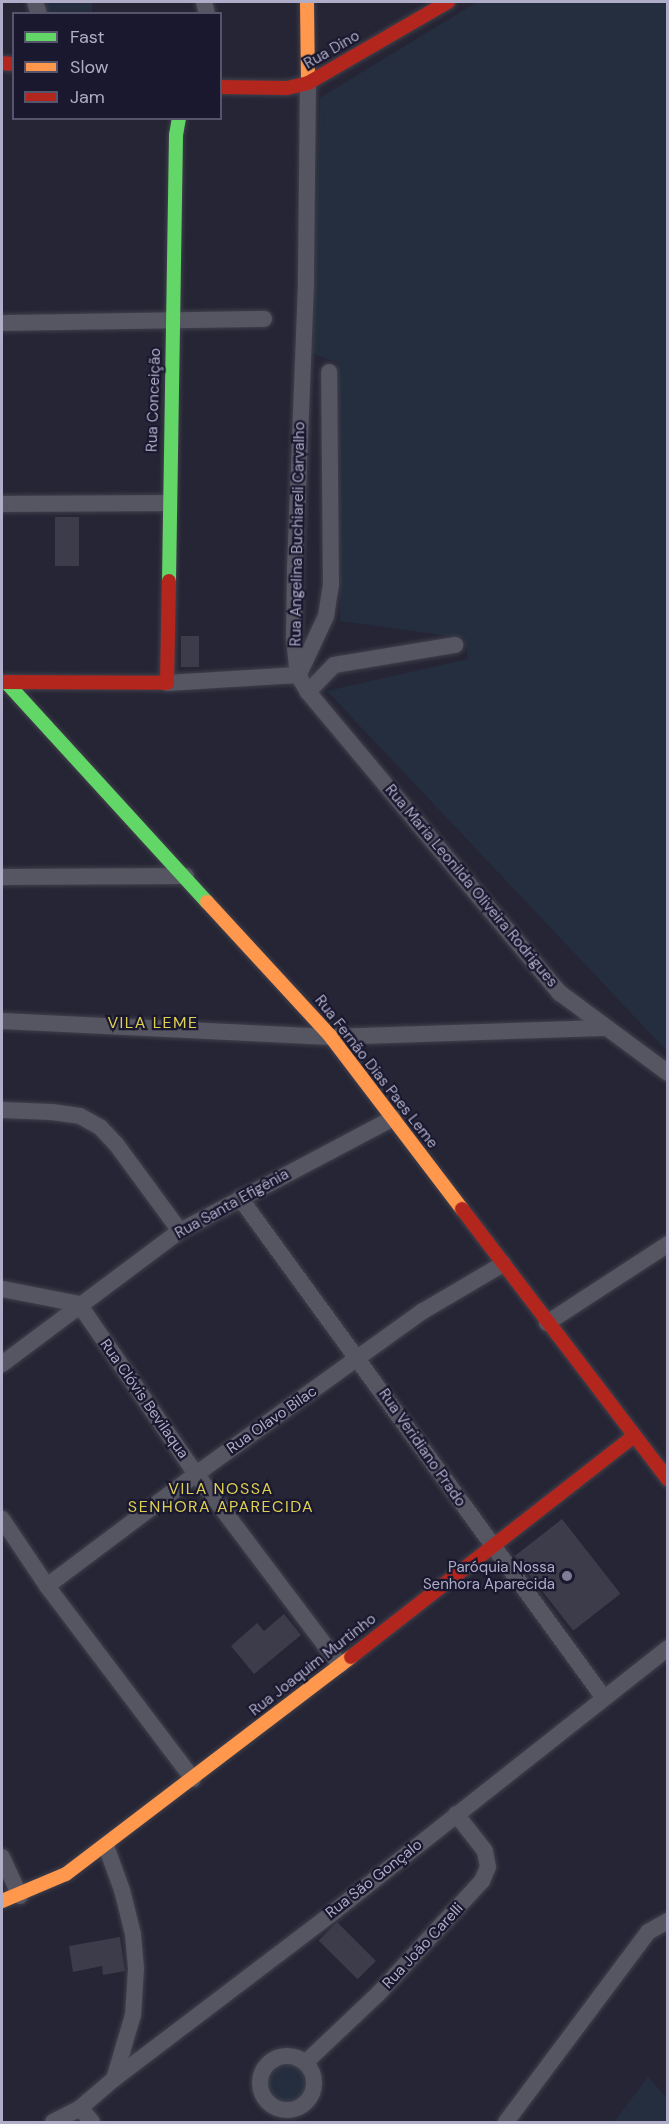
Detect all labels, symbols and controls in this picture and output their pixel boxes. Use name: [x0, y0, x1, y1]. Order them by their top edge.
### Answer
legend: [12, 12, 222, 120]
text: Fast: [70, 25, 105, 49]
street label: Rua Dino: [301, 27, 363, 73]
text: Slow: [70, 55, 109, 79]
text: Jam: [70, 85, 105, 109]
street label: Rua Conceição: [143, 348, 165, 452]
street label: Rua Angelina Buchiareli Carvalho: [287, 421, 309, 647]
street label: Rua Maria Leonilda Oliveira Rodrigues: [381, 781, 561, 991]
street label: Rua Fernão Dias Paes Leme: [311, 992, 441, 1152]
district label: VILA LEME: [107, 1013, 199, 1033]
street label: Rua Santa Efigênia: [172, 1165, 292, 1243]
street label: Rua Clóvis Bevilaqua: [96, 1336, 192, 1462]
street label: Rua Olavo Bilac: [224, 1382, 320, 1458]
street label: Rua Veridiano Prado: [375, 1386, 469, 1510]
district label: VILA NOSSA SENHORA APARECIDA: [128, 1479, 314, 1517]
place label: Paróquia Nossa Senhora Aparecida: [423, 1558, 555, 1593]
marker: Paróquia Nossa Senhora Aparecida: [560, 1569, 574, 1583]
street label: Rua Joaquim Murtinho: [246, 1610, 380, 1720]
street label: Rua São Gonçalo: [322, 1836, 426, 1922]
street label: Rua João Carelli: [379, 1900, 467, 1992]

